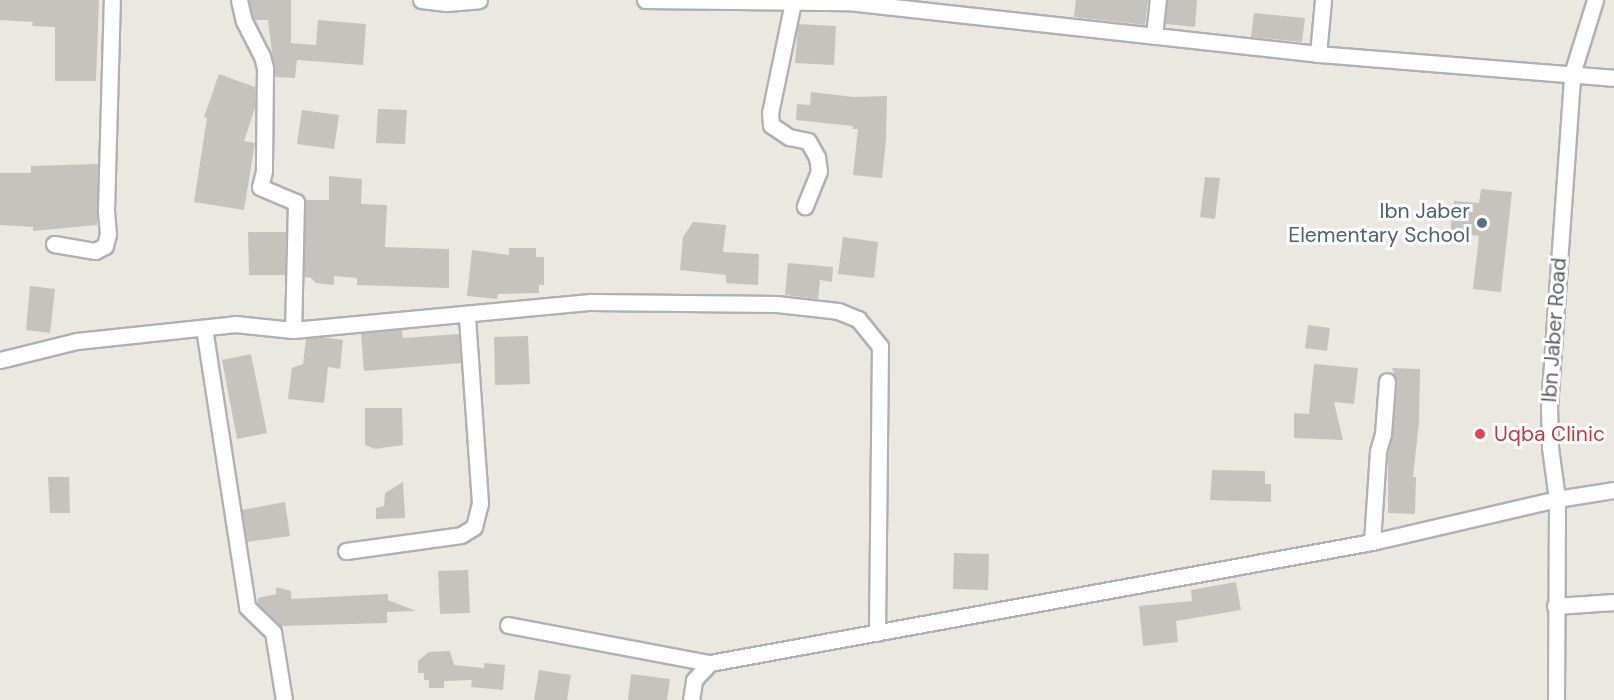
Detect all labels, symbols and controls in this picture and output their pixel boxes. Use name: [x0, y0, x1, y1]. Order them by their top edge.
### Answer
place label: Ibn Jaber Elementary School: [1288, 198, 1470, 248]
marker: Ibn Jaber Elementary School: [1475, 216, 1489, 230]
street label: Ibn Jaber Road: [1536, 257, 1572, 403]
place label: Uqba Clinic: [1494, 421, 1605, 447]
marker: Uqba Clinic: [1471, 425, 1489, 443]

